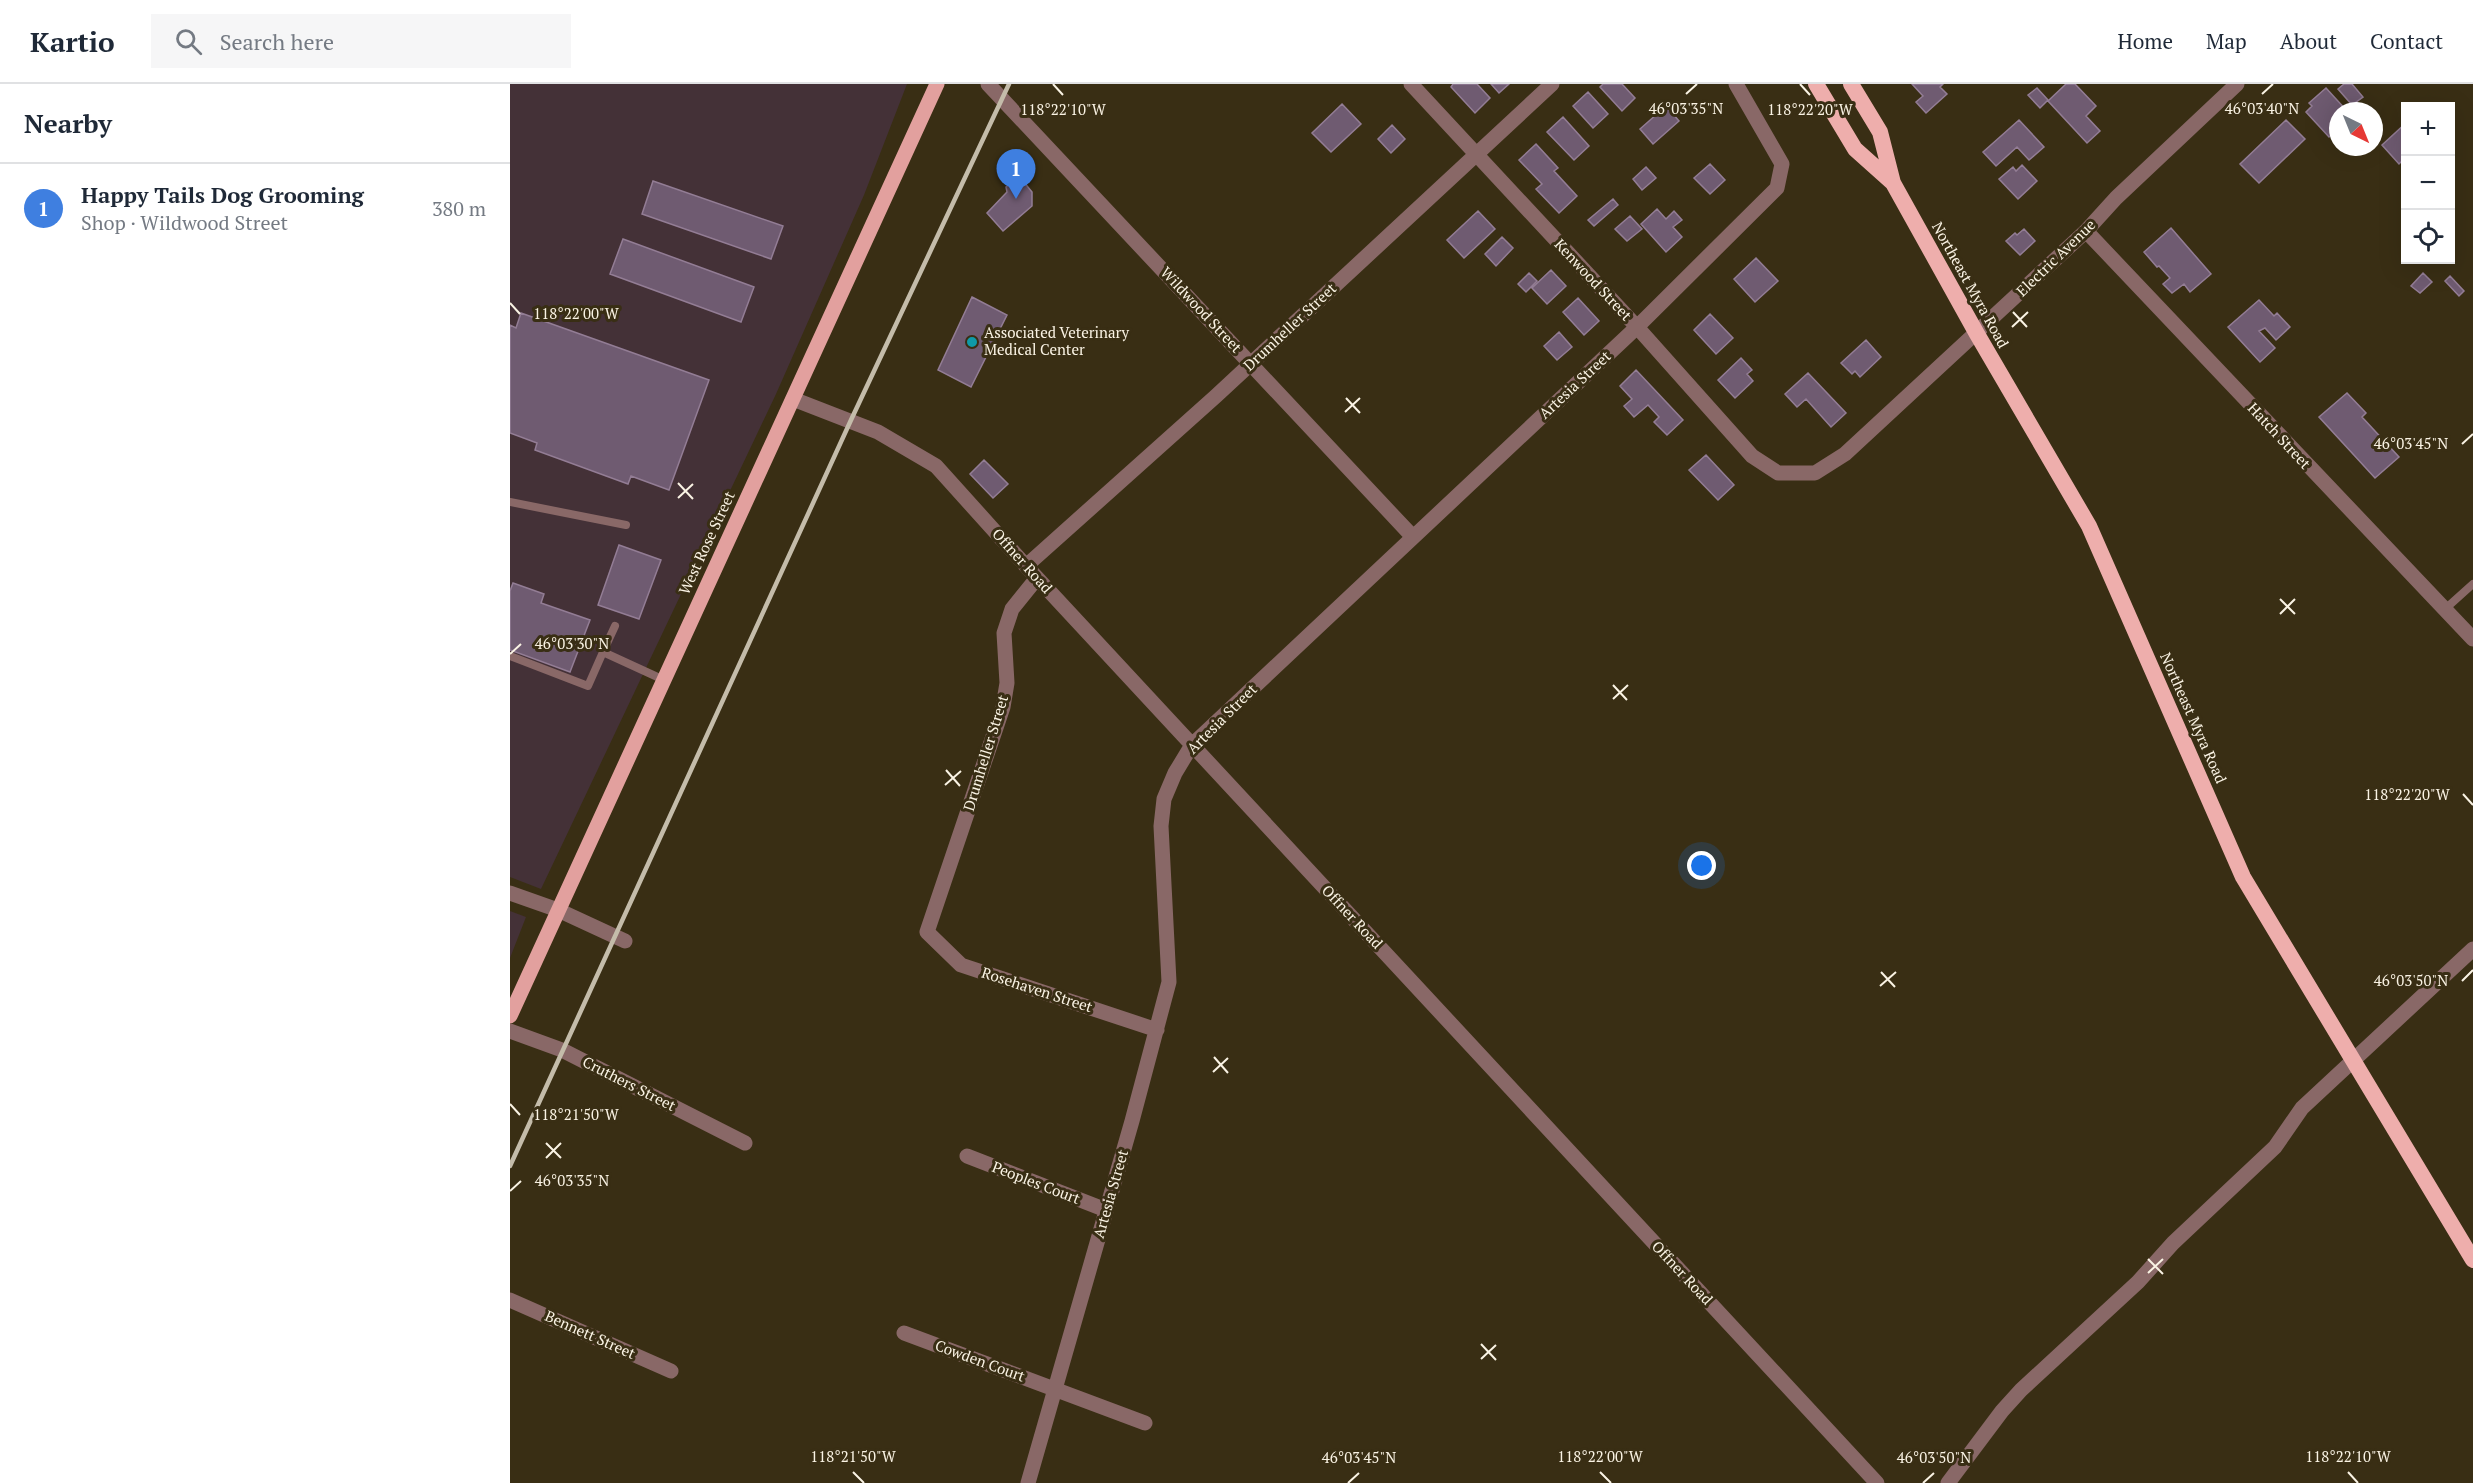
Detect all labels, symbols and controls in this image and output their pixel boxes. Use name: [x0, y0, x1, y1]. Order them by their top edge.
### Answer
search box: [151, 14, 571, 68]
text: Kartio: [30, 23, 115, 60]
icon: search: [172, 25, 205, 58]
text: Search here: [220, 27, 334, 56]
text: Home: [2117, 27, 2173, 55]
text: Map: [2206, 27, 2247, 55]
text: About: [2280, 27, 2337, 55]
text: Contact: [2370, 27, 2443, 55]
text: 46°03'35"N: [1649, 98, 1723, 118]
text: 46°03'40"N: [2225, 98, 2299, 118]
text: 118°22'10"W: [1020, 99, 1107, 119]
text: 118°22'20"W: [1767, 99, 1854, 119]
north arrow: [2329, 102, 2383, 156]
map controls: [2401, 102, 2455, 264]
button: +: [2401, 102, 2455, 156]
text: Nearby: [24, 106, 112, 140]
pin: 1: [996, 150, 1036, 199]
button: −: [2401, 156, 2455, 210]
text: Happy Tails Dog Grooming: [81, 180, 364, 209]
text: 1: [38, 195, 49, 222]
text: 380 m: [432, 195, 486, 222]
text: Shop · Wildwood Street: [81, 209, 288, 236]
button: locate: [2401, 210, 2455, 264]
street label: Electric Avenue: [2011, 214, 2099, 300]
street label: Northeast Myra Road: [1928, 218, 2014, 351]
street label: Kenwood Street: [1551, 234, 1637, 325]
street label: Wildwood Street: [1157, 262, 1247, 357]
street label: Drumheller Street: [1239, 278, 1340, 375]
text: 118°22'00"W: [533, 303, 620, 323]
place label: Associated Veterinary Medical Center: [984, 322, 1130, 359]
marker: Associated Veterinary Medical Center: [965, 335, 979, 349]
street label: Artesia Street: [1534, 346, 1615, 423]
street label: Hatch Street: [2244, 398, 2316, 473]
text: 46°03'45"N: [2374, 433, 2448, 453]
street label: West Rose Street: [673, 487, 739, 597]
street label: Offner Road: [988, 524, 1057, 597]
text: 46°03'30"N: [535, 633, 609, 653]
street label: Northeast Myra Road: [2156, 649, 2232, 786]
street label: Artesia Street: [1182, 679, 1261, 758]
street label: Drumheller Street: [958, 692, 1012, 813]
text: 118°22'20"W: [2364, 784, 2451, 804]
your location: [1687, 851, 1716, 880]
street label: Offner Road: [1318, 880, 1388, 953]
street label: Rosehaven Street: [979, 962, 1096, 1017]
text: 46°03'50"N: [2374, 970, 2448, 990]
street label: Cruthers Street: [580, 1051, 680, 1115]
text: 118°21'50"W: [533, 1104, 620, 1124]
street label: Artesia Street: [1088, 1147, 1132, 1240]
street label: Peoples Court: [990, 1156, 1084, 1208]
text: 46°03'35"N: [535, 1170, 609, 1190]
street label: Offner Road: [1648, 1236, 1718, 1309]
street label: Bennett Street: [542, 1305, 639, 1363]
street label: Cowden Court: [933, 1335, 1028, 1386]
text: 118°21'50"W: [810, 1446, 897, 1466]
text: 118°22'00"W: [1557, 1446, 1644, 1466]
text: 118°22'10"W: [2305, 1446, 2392, 1466]
text: 46°03'45"N: [1322, 1447, 1396, 1467]
text: 46°03'50"N: [1897, 1447, 1971, 1467]

